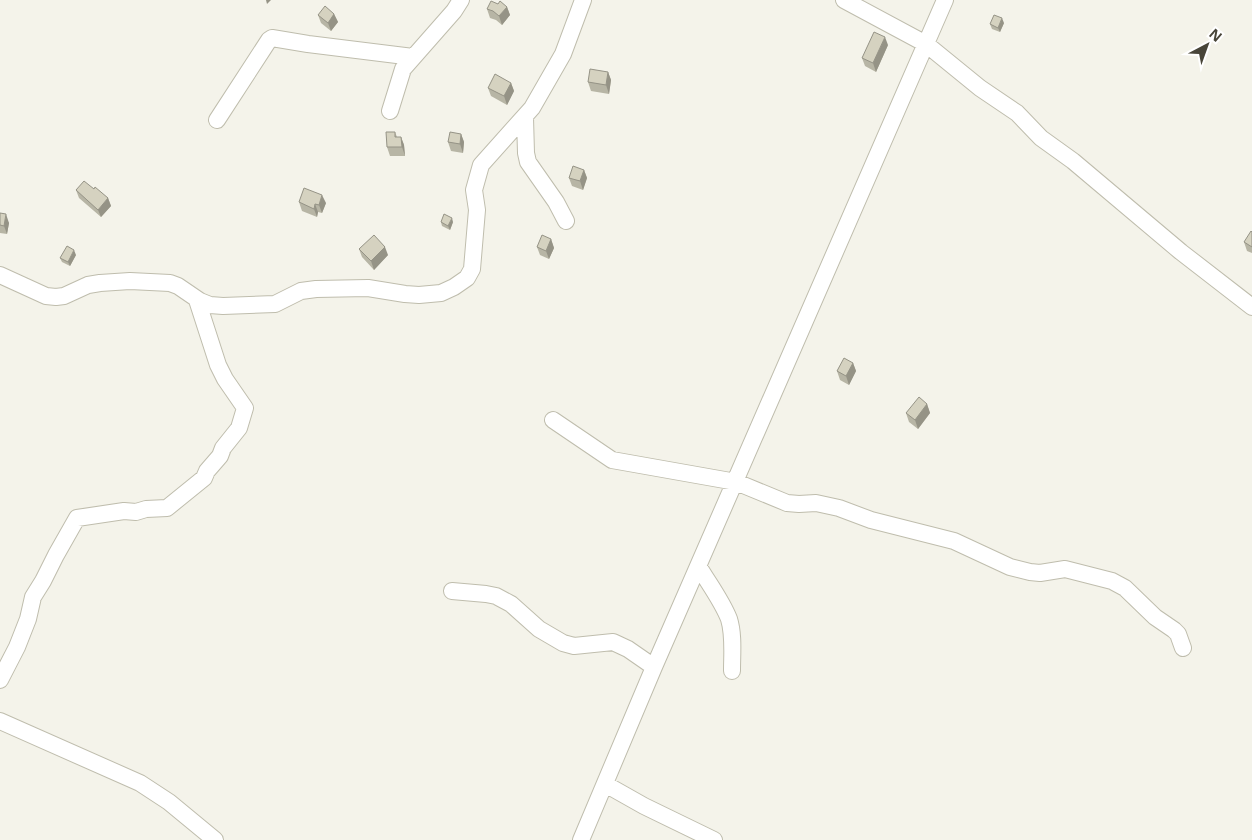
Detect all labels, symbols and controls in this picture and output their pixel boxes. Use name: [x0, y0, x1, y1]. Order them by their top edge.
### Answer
north arrow: [1182, 20, 1232, 70]
text: N: [1205, 24, 1226, 46]

